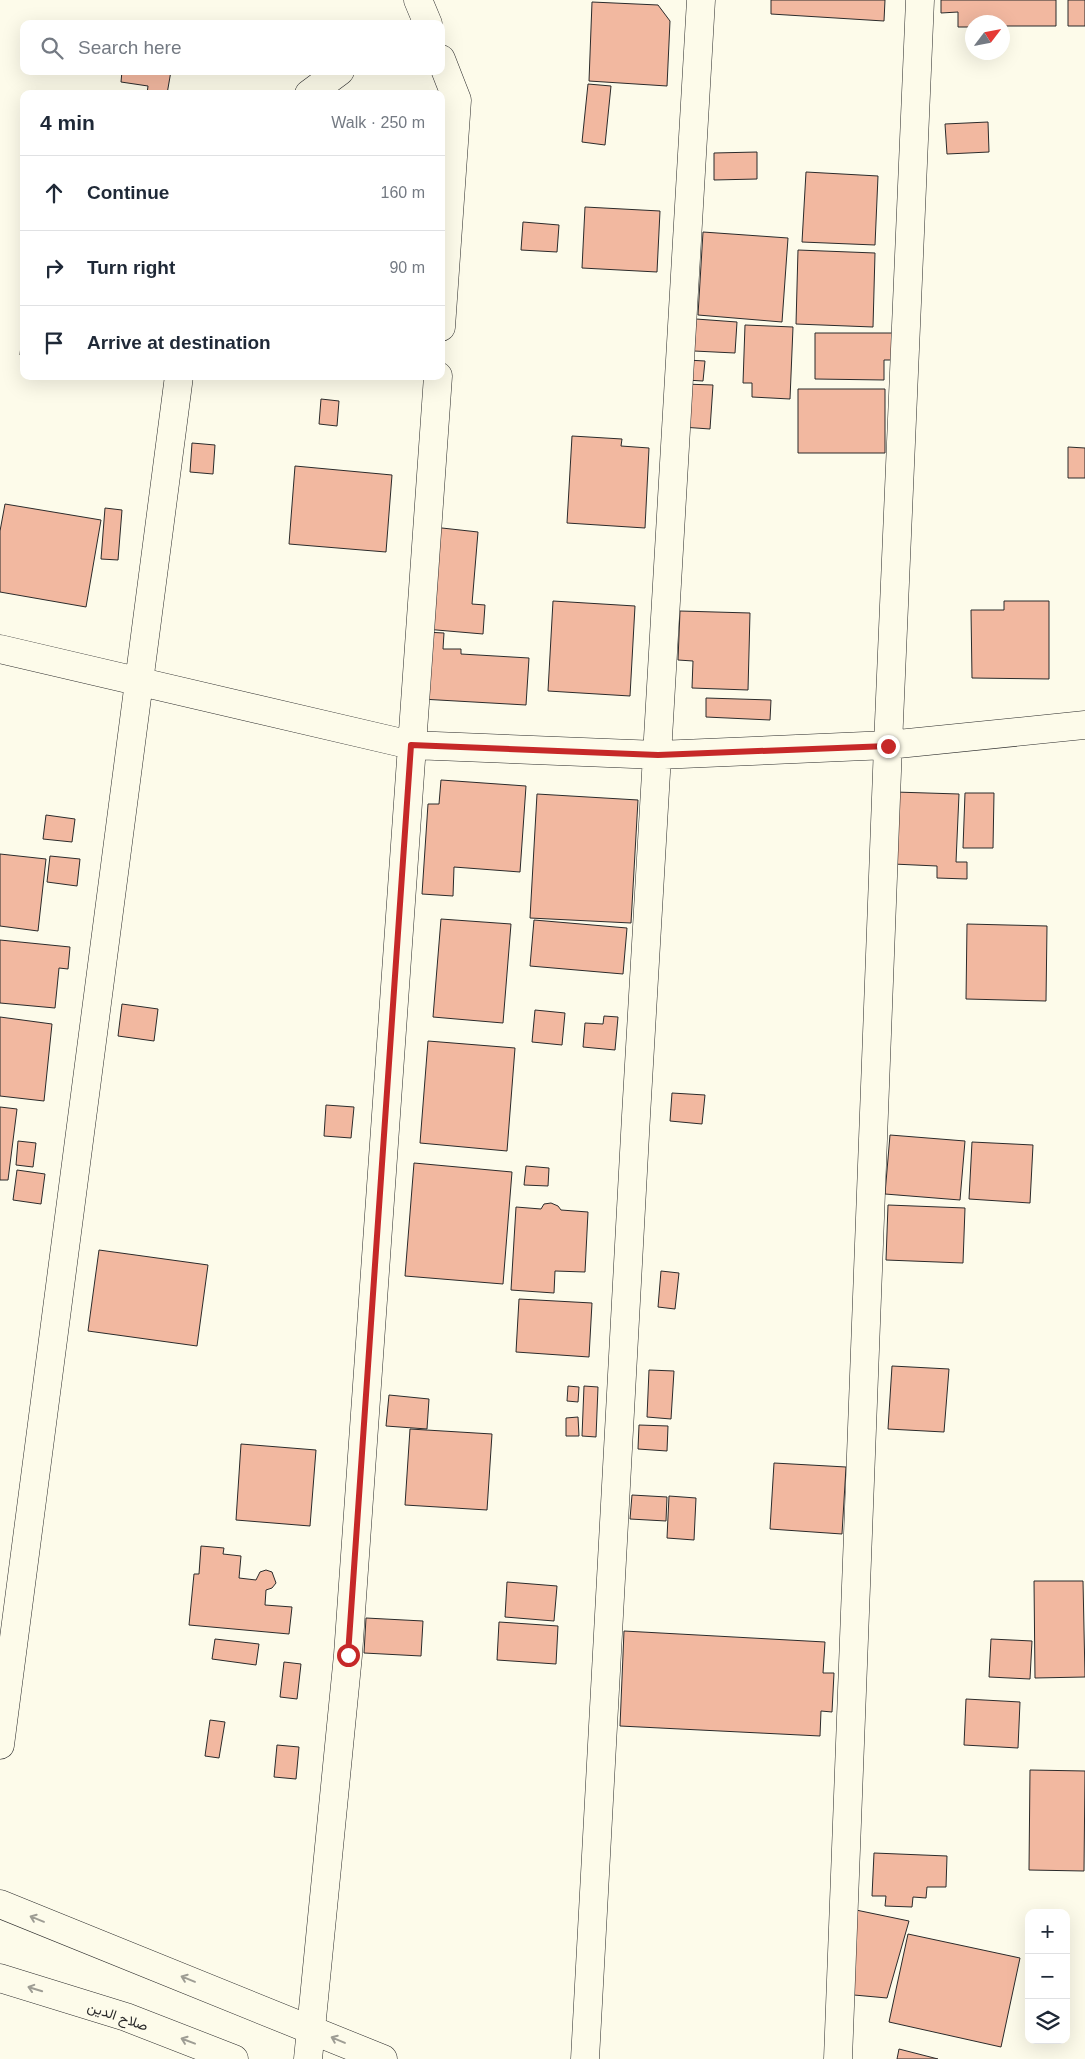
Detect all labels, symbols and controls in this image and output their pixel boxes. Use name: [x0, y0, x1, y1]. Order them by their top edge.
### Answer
north arrow: [965, 15, 1010, 60]
search box: [20, 20, 445, 75]
icon: search: [38, 34, 66, 62]
text: Search here: [78, 37, 182, 58]
text: 4 min: [40, 111, 95, 134]
text: Walk · 250 m: [331, 114, 425, 131]
icon: ahead: [40, 179, 68, 207]
text: Continue: [87, 182, 169, 203]
text: 160 m: [381, 184, 425, 201]
icon: right: [40, 254, 68, 282]
text: Turn right: [87, 257, 175, 278]
text: 90 m: [389, 259, 425, 276]
icon: arrive: [40, 329, 68, 357]
text: Arrive at destination: [87, 332, 271, 353]
route end: [877, 735, 900, 758]
route start: [337, 1644, 360, 1667]
map controls: [1025, 1909, 1070, 2044]
button: +: [1025, 1909, 1070, 1954]
one-way arrow: [30, 1914, 45, 1923]
button: −: [1025, 1954, 1070, 1999]
one-way arrow: [181, 1974, 196, 1984]
one-way arrow: [27, 1984, 43, 1993]
street label: صلاح الدين: [85, 1998, 151, 2037]
button: layers: [1025, 1999, 1070, 2044]
one-way arrow: [331, 2035, 346, 2044]
one-way arrow: [181, 2036, 196, 2045]

